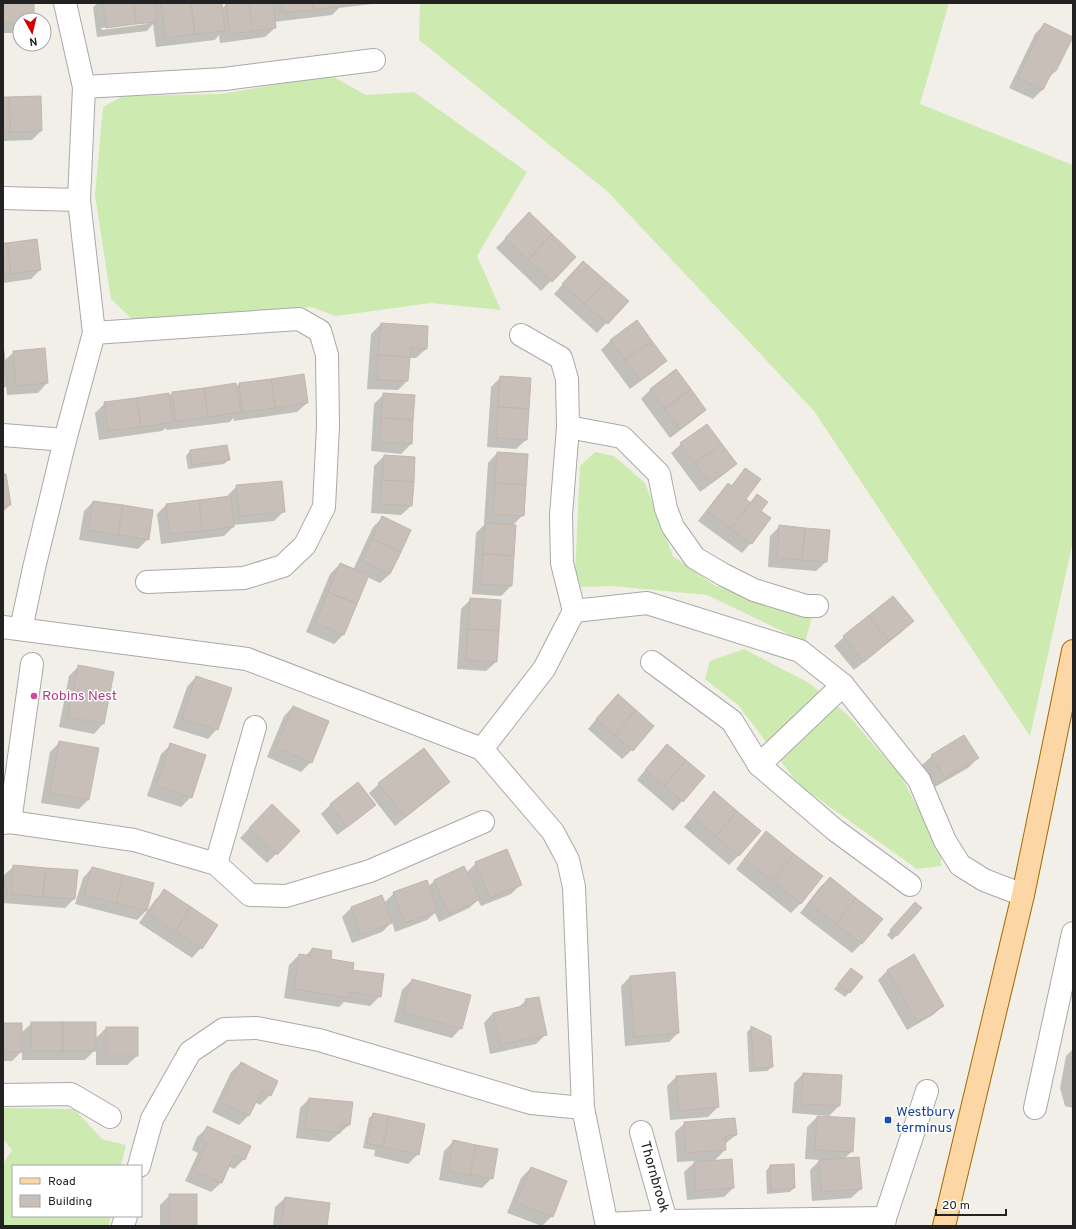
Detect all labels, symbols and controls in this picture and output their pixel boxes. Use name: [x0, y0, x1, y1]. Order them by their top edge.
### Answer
north arrow: [12, 12, 52, 52]
text: N: [28, 33, 38, 48]
place label: Robins Nest: [42, 688, 117, 705]
marker: Robins Nest: [29, 691, 39, 701]
place label: Westbury terminus: [896, 1104, 955, 1137]
marker: Westbury terminus: [883, 1115, 893, 1125]
street label: Thornbrook: [636, 1139, 672, 1215]
legend: [12, 1165, 142, 1217]
text: Road: [48, 1174, 76, 1190]
scale bar: [936, 1191, 1006, 1217]
text: Building: [48, 1194, 92, 1210]
text: 20 m: [942, 1198, 970, 1214]

